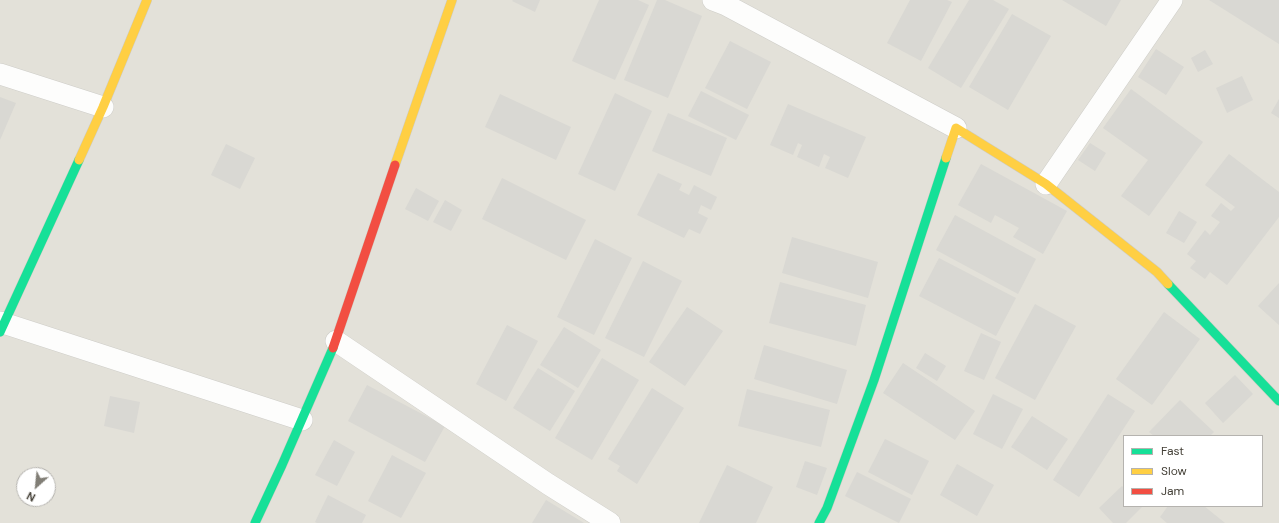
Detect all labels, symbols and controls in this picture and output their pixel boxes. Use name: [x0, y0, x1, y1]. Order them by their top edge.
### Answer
legend: [1123, 435, 1263, 507]
text: Fast: [1161, 443, 1184, 459]
text: Slow: [1161, 463, 1187, 479]
north arrow: [16, 467, 56, 507]
text: Jam: [1161, 483, 1184, 499]
text: N: [24, 489, 38, 505]

